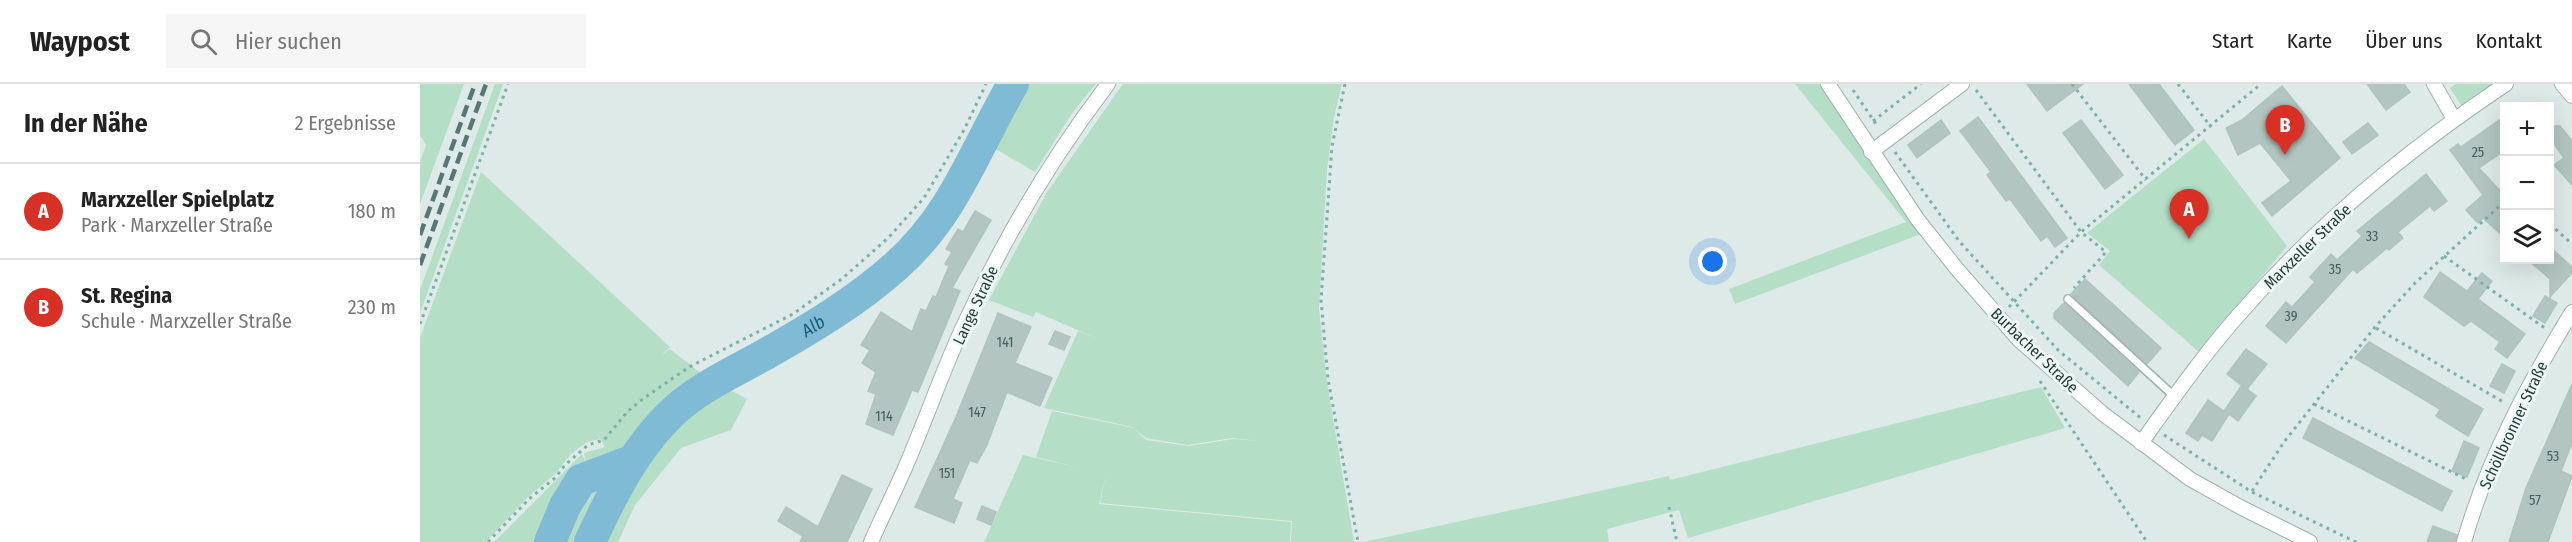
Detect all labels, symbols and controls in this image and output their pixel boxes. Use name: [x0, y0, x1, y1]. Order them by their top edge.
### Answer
search box: [166, 14, 586, 68]
text: Waypost: [30, 25, 130, 58]
icon: search: [187, 25, 220, 58]
text: Hier suchen: [235, 28, 342, 55]
text: Start: [2212, 28, 2254, 54]
text: Karte: [2287, 28, 2332, 54]
text: Über uns: [2365, 28, 2442, 54]
text: Kontakt: [2475, 28, 2542, 54]
map controls: [2500, 102, 2554, 264]
button: +: [2500, 102, 2554, 156]
pin: B: [2266, 106, 2304, 155]
text: In der Nähe: [24, 108, 148, 139]
text: 2 Ergebnisse: [295, 111, 396, 135]
house number: 25: [2472, 144, 2484, 161]
button: −: [2500, 156, 2554, 210]
text: Marxzeller Spielplatz: [81, 186, 274, 213]
pin: A: [2170, 190, 2208, 239]
text: A: [38, 199, 49, 223]
text: 180 m: [348, 199, 396, 223]
street label: Marxzeller Straße: [2260, 200, 2355, 293]
button: layers: [2500, 210, 2554, 264]
text: Park · Marxzeller Straße: [81, 213, 273, 237]
house number: 33: [2366, 228, 2378, 245]
your location: [1698, 247, 1727, 276]
house number: 35: [2329, 261, 2341, 278]
street label: Lange Straße: [949, 263, 1002, 348]
text: St. Regina: [81, 282, 172, 309]
text: B: [38, 295, 49, 319]
text: 230 m: [348, 295, 396, 319]
street label: Burbacher Straße: [1987, 304, 2082, 397]
house number: 39: [2285, 308, 2298, 325]
text: Schule · Marxzeller Straße: [81, 309, 292, 333]
water label: Alb: [797, 311, 829, 342]
house number: 141: [997, 334, 1013, 351]
street label: Schöllbronner Straße: [2476, 358, 2551, 492]
house number: 147: [968, 404, 986, 421]
house number: 114: [875, 408, 893, 425]
house number: 53: [2547, 448, 2559, 465]
house number: 151: [939, 465, 955, 482]
house number: 57: [2529, 492, 2541, 509]

